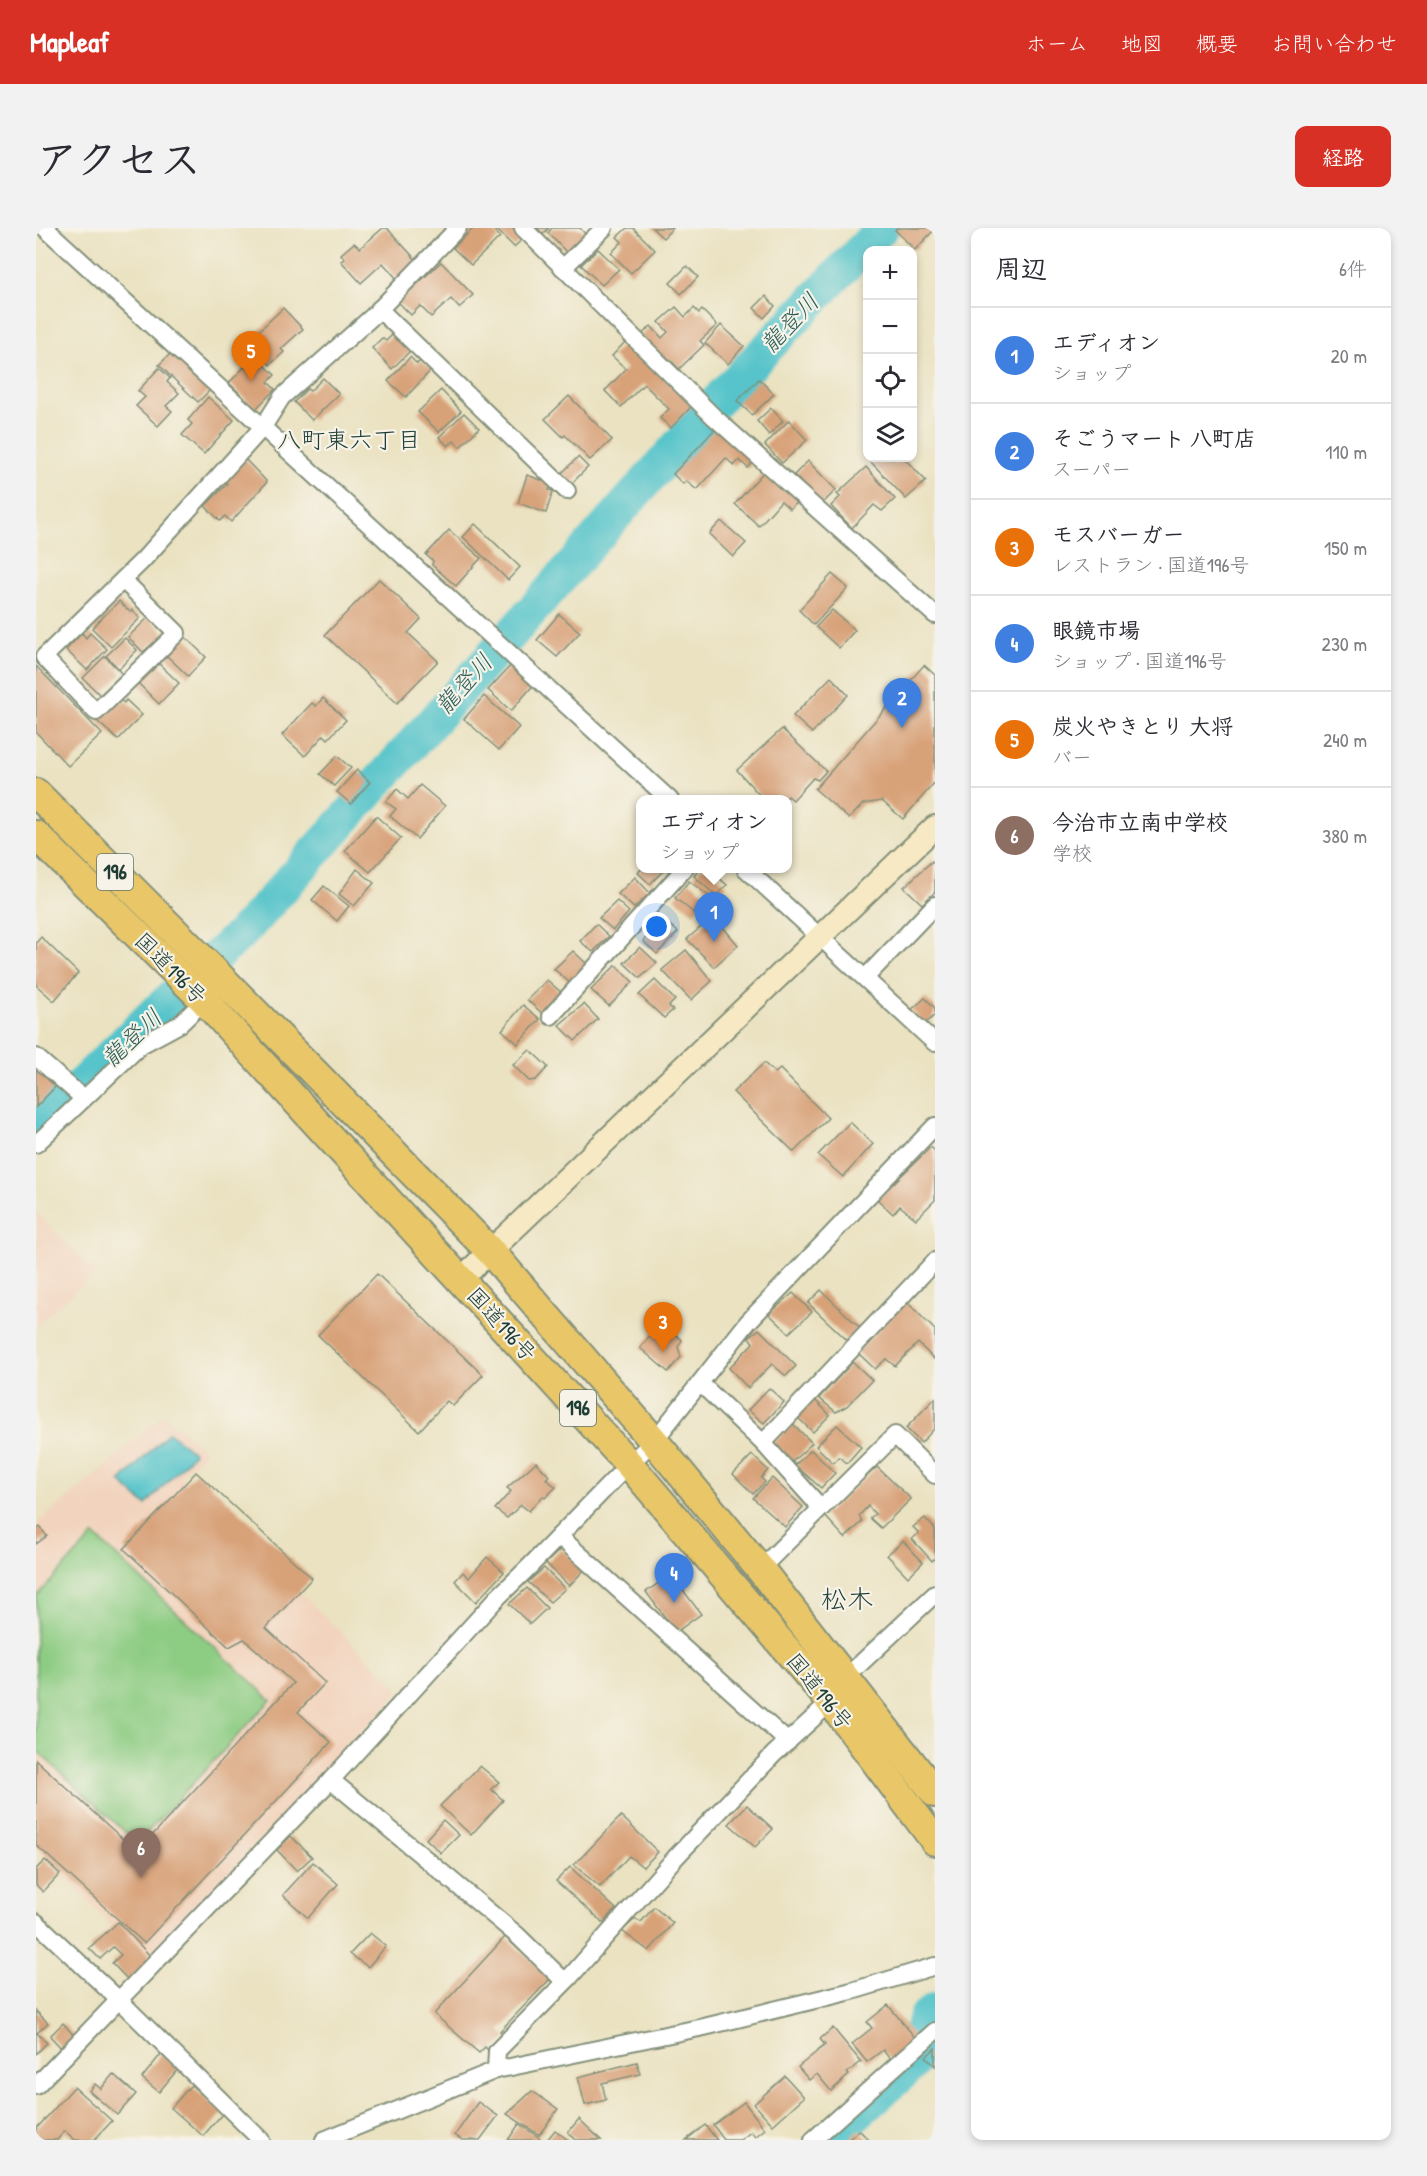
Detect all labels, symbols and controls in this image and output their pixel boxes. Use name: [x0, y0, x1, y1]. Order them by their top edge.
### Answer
text: Mapleaf: [30, 23, 109, 61]
text: ホーム: [1026, 29, 1088, 58]
text: 地図: [1121, 29, 1163, 58]
text: 概要: [1196, 29, 1238, 58]
text: お問い合わせ: [1271, 29, 1397, 58]
button: 経路: [1295, 126, 1391, 187]
text: アクセス: [36, 130, 201, 187]
map controls: [863, 246, 917, 462]
button: +: [863, 246, 917, 300]
text: 周辺: [995, 251, 1047, 286]
text: 6件: [1339, 255, 1367, 282]
water label: 龍登川: [753, 285, 826, 359]
button: −: [863, 300, 917, 354]
text: エディオン: [1052, 327, 1160, 357]
pin: 5: [232, 332, 270, 381]
text: 1: [1011, 342, 1018, 369]
text: 20 m: [1330, 342, 1367, 369]
button: locate: [863, 354, 917, 408]
text: ショップ: [1052, 359, 1131, 386]
button: layers: [863, 408, 917, 462]
district label: 八町東六丁目: [277, 423, 421, 455]
text: そごうマート 八町店: [1052, 423, 1256, 453]
text: 2: [1010, 438, 1019, 465]
text: 110 m: [1325, 438, 1367, 465]
text: スーパー: [1052, 455, 1131, 482]
text: モスバーガー: [1052, 519, 1184, 549]
text: 3: [1010, 534, 1019, 561]
text: 150 m: [1324, 534, 1367, 561]
text: レストラン · 国道196号: [1052, 551, 1249, 578]
text: 眼鏡市場: [1052, 615, 1140, 645]
text: 4: [1011, 630, 1018, 657]
text: 230 m: [1322, 630, 1367, 657]
water label: 龍登川: [427, 646, 499, 721]
text: ショップ · 国道196号: [1052, 647, 1227, 674]
pin: 2: [882, 678, 922, 728]
text: 炭火やきとり 大将: [1052, 711, 1233, 741]
text: 5: [1010, 726, 1019, 753]
text: 240 m: [1323, 726, 1367, 753]
text: バー: [1052, 743, 1092, 770]
popup: [636, 795, 792, 873]
text: エディオン: [660, 806, 768, 836]
text: 今治市立南中学校: [1052, 807, 1228, 837]
text: 6: [1011, 822, 1018, 849]
text: 380 m: [1322, 822, 1367, 849]
text: ショップ: [660, 838, 739, 865]
text: 学校: [1052, 839, 1092, 866]
road number: 196: [97, 854, 133, 890]
pin: 1: [694, 892, 734, 942]
your location: [642, 912, 671, 941]
street label: 国道196号: [128, 925, 214, 1011]
water label: 龍登川: [94, 1001, 169, 1074]
street label: 国道196号: [460, 1280, 544, 1368]
pin: 3: [644, 1302, 682, 1352]
road number: 196: [560, 1390, 596, 1426]
pin: 4: [654, 1554, 694, 1603]
district label: 松木: [821, 1581, 873, 1616]
street label: 国道196号: [780, 1646, 860, 1736]
pin: 6: [122, 1828, 160, 1878]

